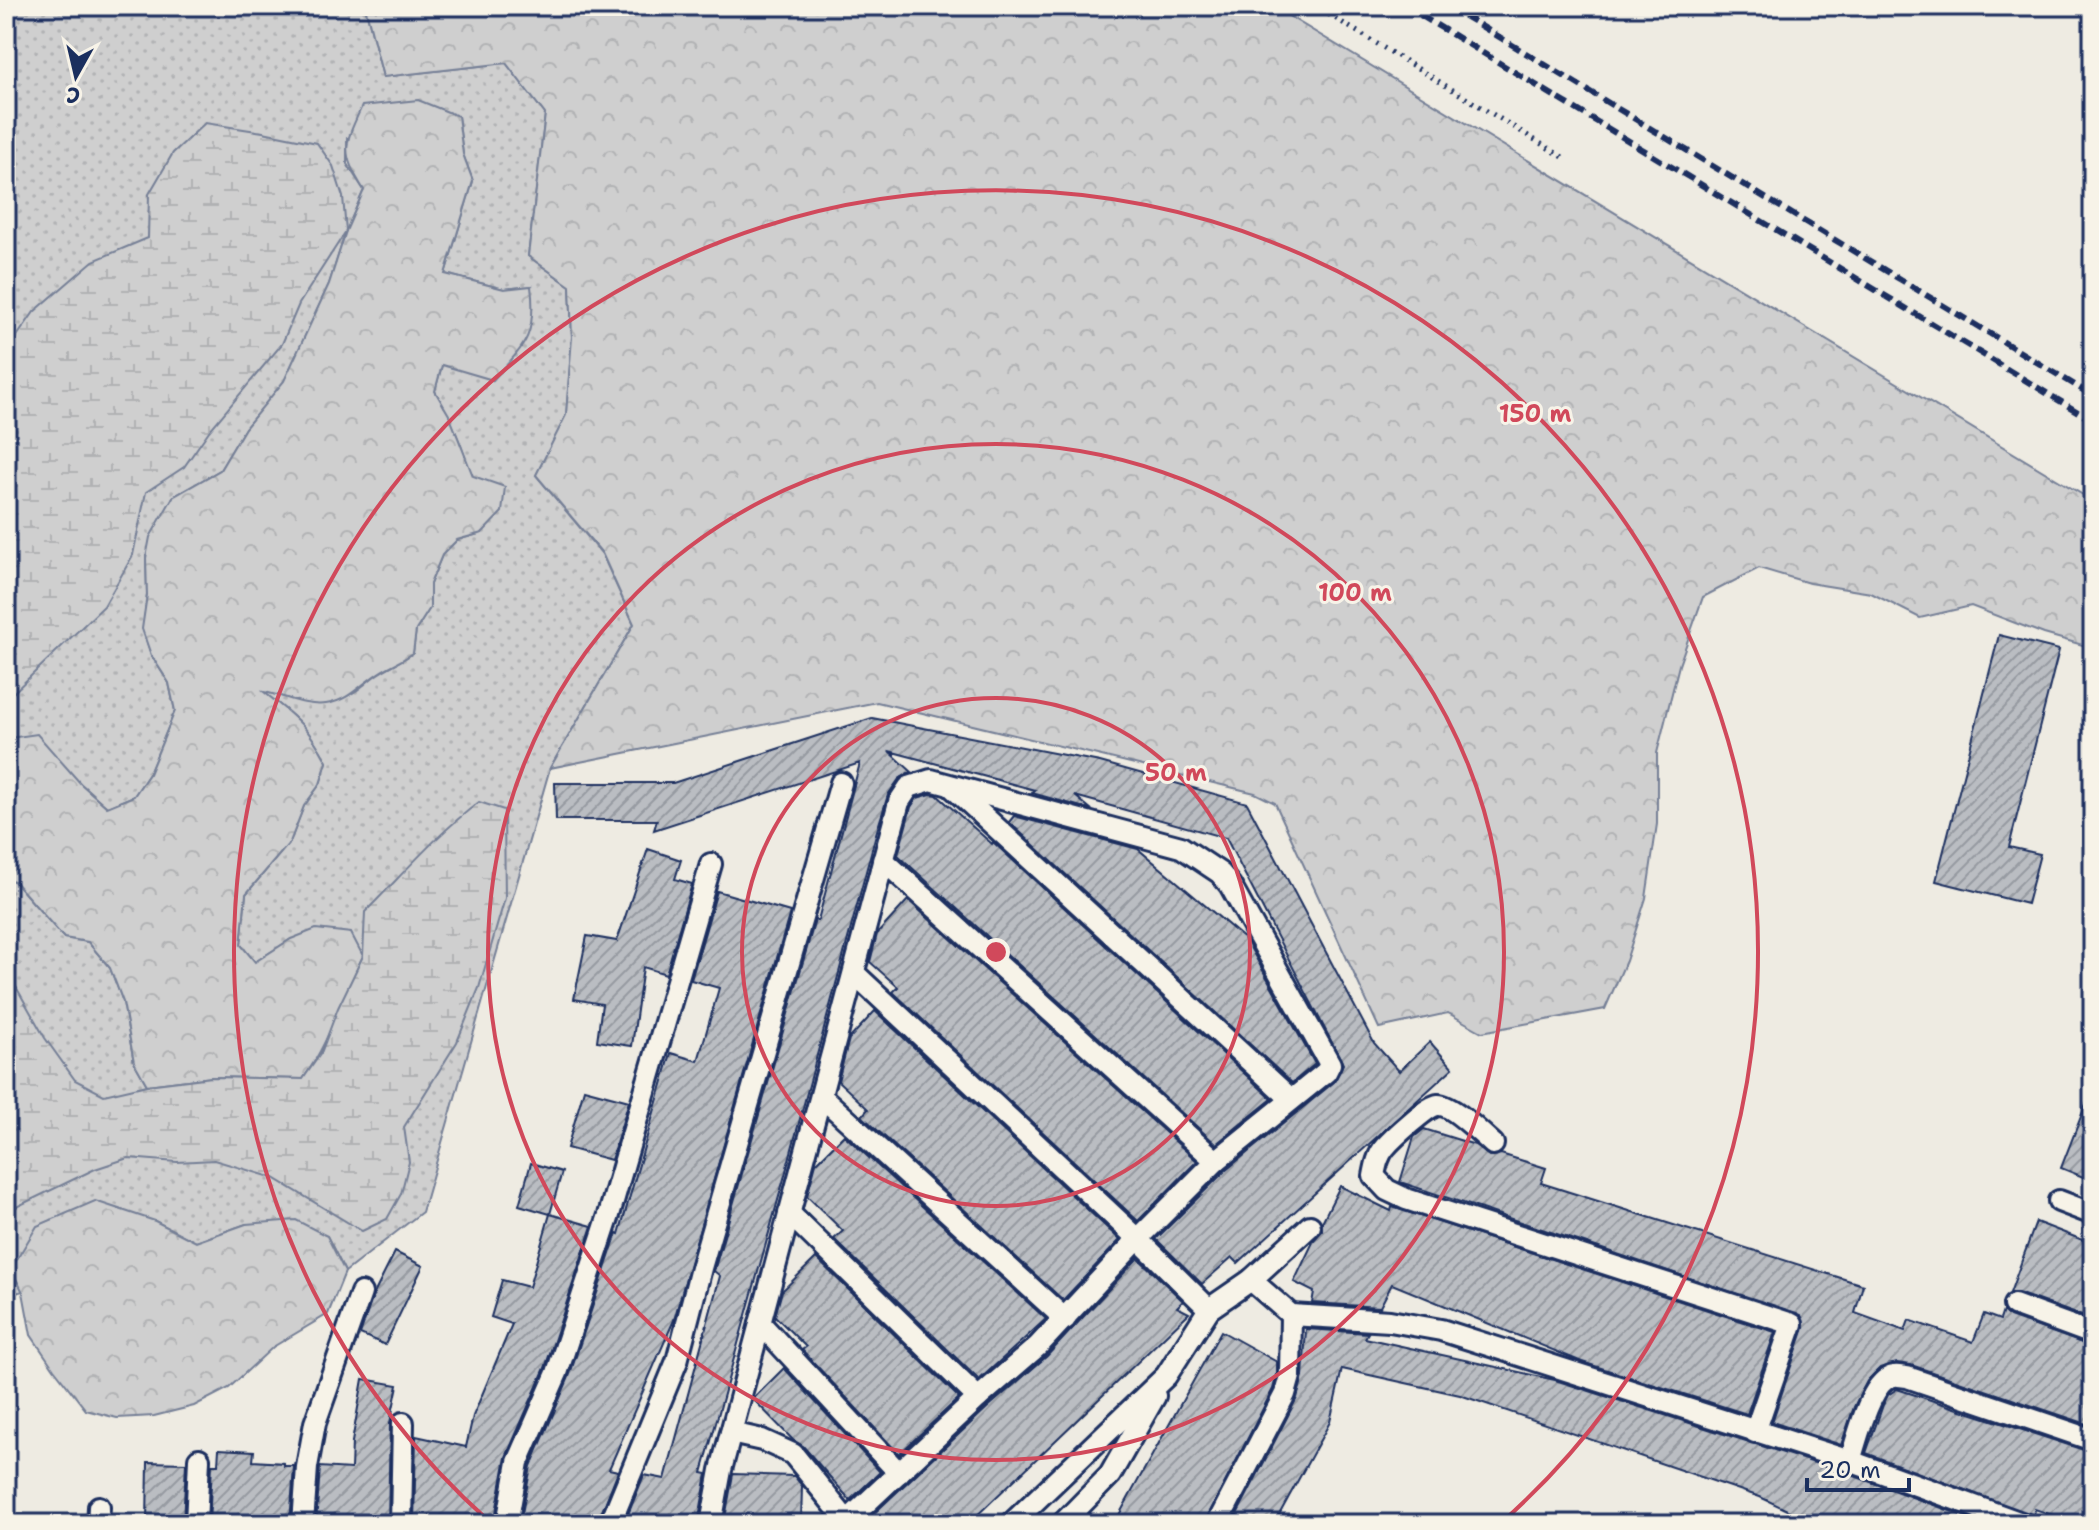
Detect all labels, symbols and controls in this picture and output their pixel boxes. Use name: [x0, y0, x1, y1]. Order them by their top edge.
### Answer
north arrow: [36, 36, 116, 116]
text: С: [65, 80, 82, 111]
text: 150 m: [1499, 398, 1571, 430]
text: 100 m: [1318, 577, 1392, 609]
text: 50 m: [1145, 757, 1207, 789]
centre of rings: [982, 938, 1010, 966]
scale bar: [1807, 1442, 1909, 1492]
text: 20 m: [1819, 1454, 1881, 1486]

